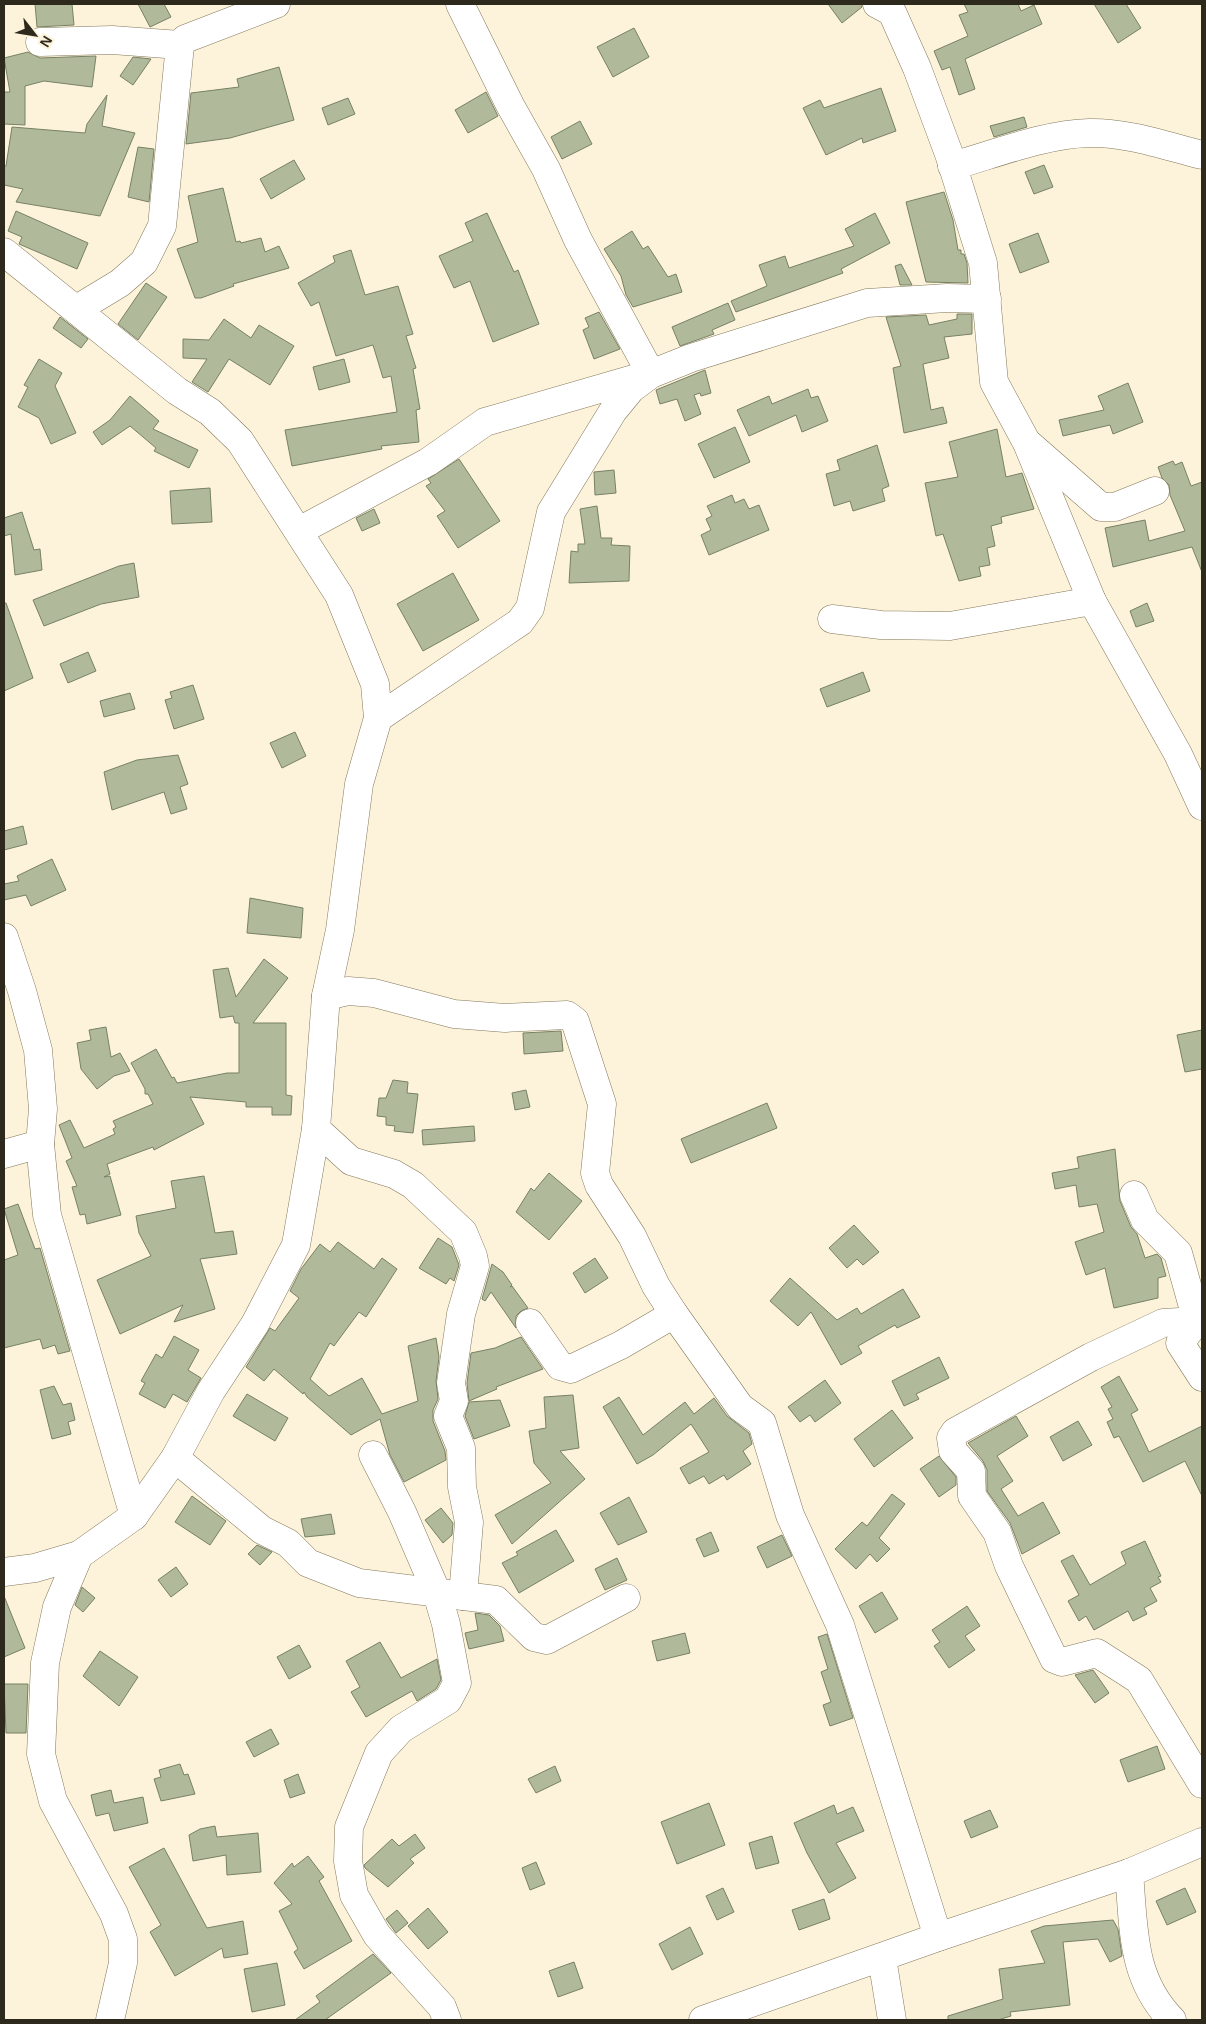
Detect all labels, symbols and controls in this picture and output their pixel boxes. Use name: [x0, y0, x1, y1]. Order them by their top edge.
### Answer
north arrow: [10, 10, 60, 60]
text: N: [37, 33, 56, 50]

